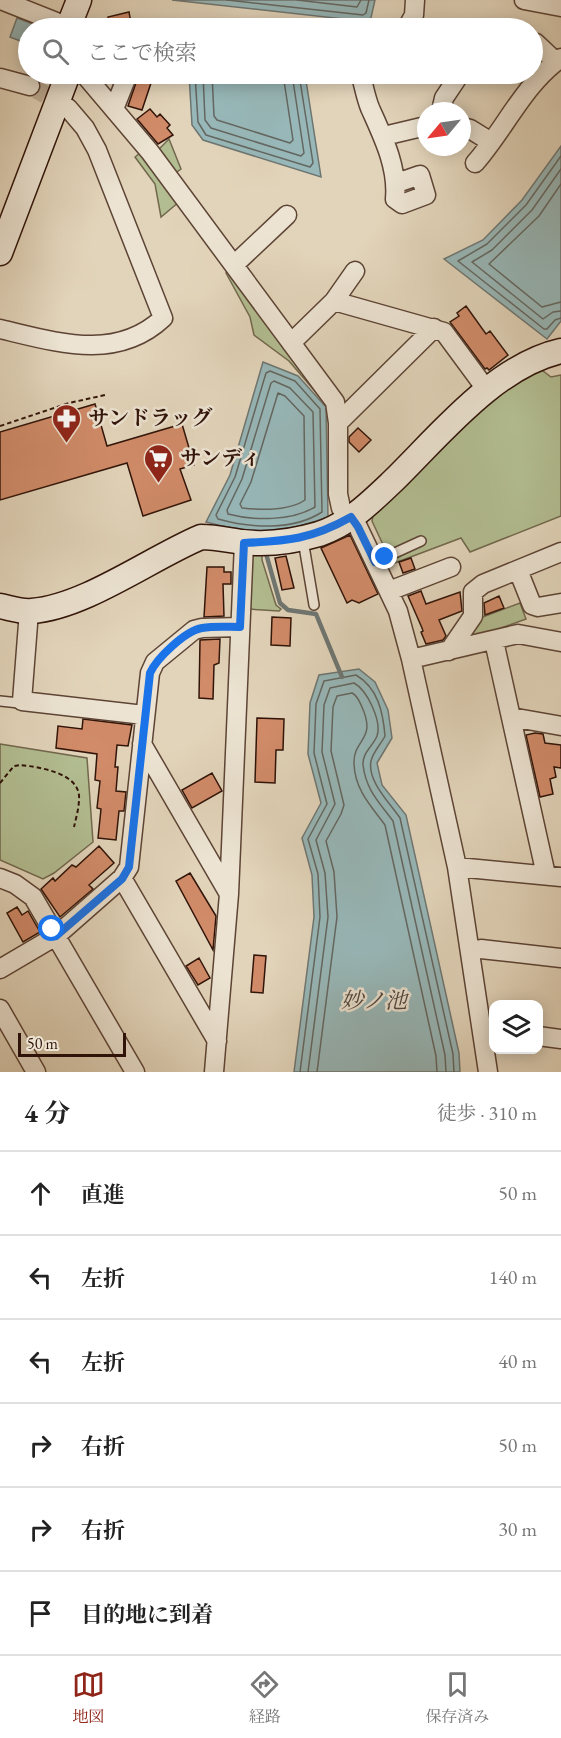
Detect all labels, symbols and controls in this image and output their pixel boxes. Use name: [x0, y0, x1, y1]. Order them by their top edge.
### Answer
search box: [18, 18, 543, 84]
icon: search: [39, 35, 72, 68]
text: ここで検索: [87, 38, 197, 67]
north arrow: [417, 102, 471, 156]
pharmacy icon: サンドラッグ: [51, 402, 83, 444]
place label: サンドラッグ: [88, 404, 213, 431]
supermarket icon: サンディ: [143, 442, 175, 484]
place label: サンディ: [180, 444, 261, 471]
route end: [371, 543, 397, 569]
route start: [38, 915, 64, 941]
water label: 妙ノ池: [341, 986, 410, 1015]
map controls: [489, 1000, 543, 1054]
button: layers: [489, 1000, 543, 1054]
scale bar: [18, 1030, 126, 1058]
text: 50 m: [27, 1033, 58, 1054]
text: 4 分: [24, 1096, 70, 1130]
text: 徒歩 · 310 m: [437, 1100, 537, 1126]
icon: ahead: [24, 1177, 57, 1210]
text: 直進: [81, 1180, 125, 1209]
text: 50 m: [498, 1180, 537, 1206]
icon: left: [24, 1261, 57, 1294]
text: 左折: [81, 1264, 125, 1293]
text: 140 m: [489, 1264, 537, 1290]
icon: left: [24, 1345, 57, 1378]
text: 左折: [81, 1348, 125, 1377]
text: 40 m: [498, 1348, 537, 1374]
icon: right: [24, 1429, 57, 1462]
text: 右折: [81, 1432, 125, 1461]
text: 50 m: [498, 1432, 537, 1458]
icon: right: [24, 1513, 57, 1546]
text: 右折: [81, 1516, 125, 1545]
text: 30 m: [498, 1516, 537, 1542]
icon: arrive: [24, 1597, 57, 1630]
text: 目的地に到着: [81, 1600, 213, 1629]
tab: 地図: [72, 1668, 105, 1727]
tab: 経路: [248, 1668, 281, 1727]
tab: 保存済み: [425, 1668, 489, 1727]

